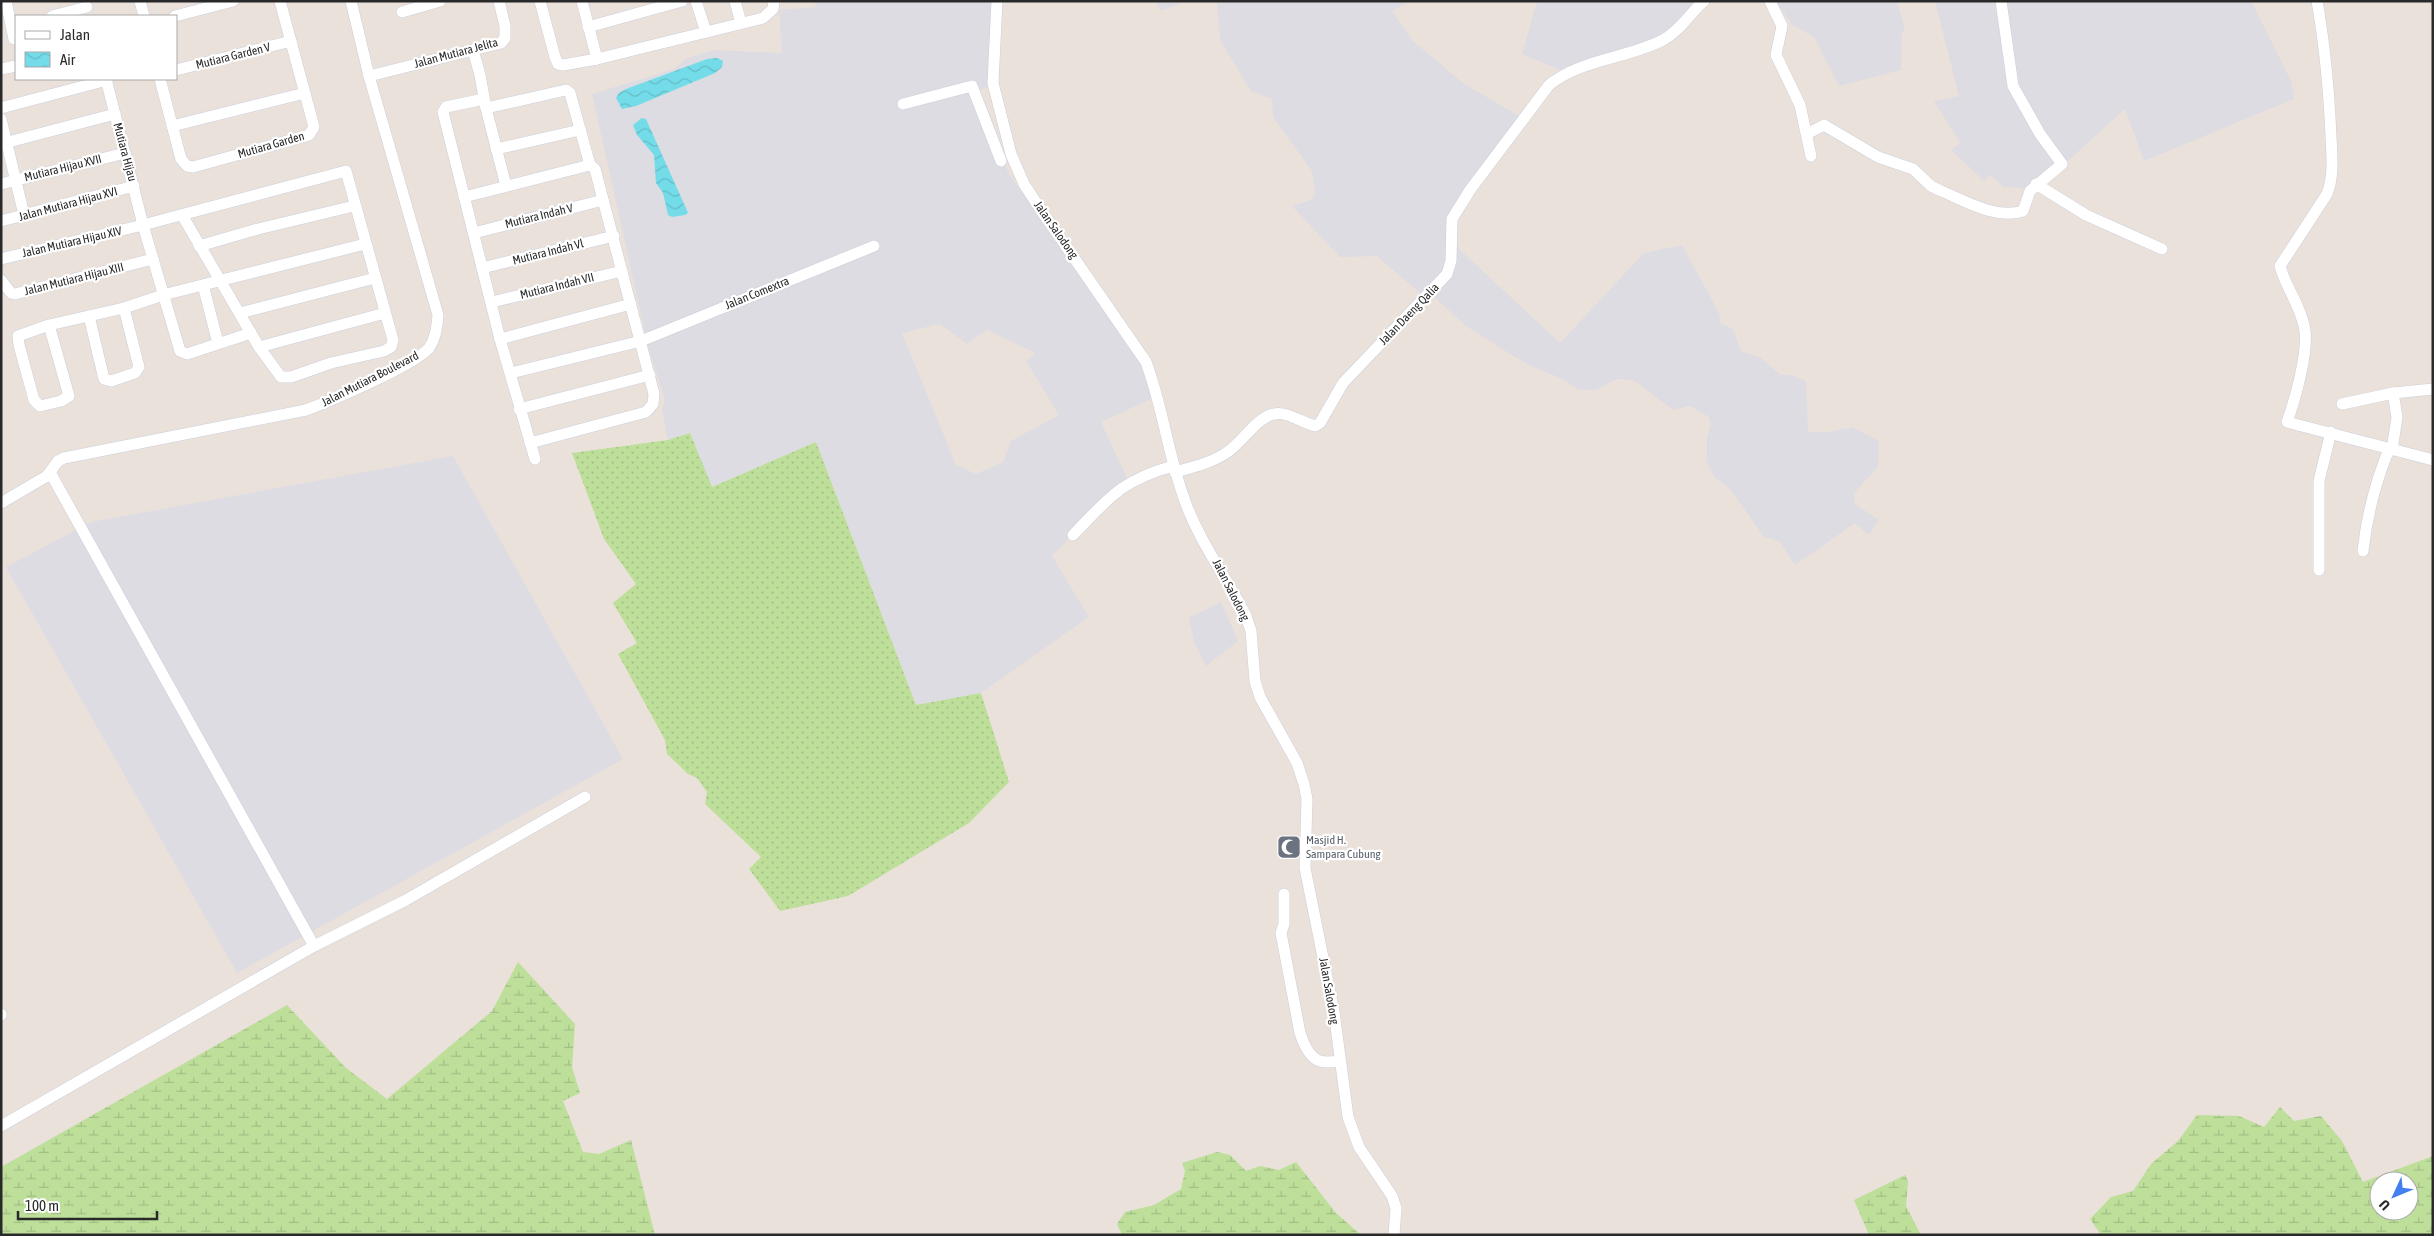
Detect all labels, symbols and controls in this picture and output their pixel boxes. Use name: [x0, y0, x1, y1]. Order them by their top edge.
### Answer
legend: [15, 15, 178, 80]
text: Jalan: [60, 26, 90, 43]
street label: Jalan Mutiara Jelita: [413, 35, 499, 71]
street label: Mutiara Garden V: [194, 40, 272, 72]
text: Air: [60, 51, 76, 68]
street label: Mutiara Hijau: [110, 121, 140, 183]
street label: Mutiara Garden: [236, 129, 306, 161]
street label: Mutiara Hijau XVII: [23, 152, 103, 184]
street label: Jalan Mutiara Hijau XVI: [17, 184, 119, 224]
street label: Jalan Salodong: [1031, 198, 1082, 262]
street label: Mutiara Indah V: [504, 201, 575, 231]
street label: Jalan Mutiara Hijau XIV: [21, 224, 123, 260]
street label: Mutiara Indah Vl: [511, 236, 586, 268]
street label: Jalan Mutiara Hijau XIII: [23, 260, 125, 298]
street label: Mutiara Indah VII: [519, 270, 595, 302]
street label: Jalan Comextra: [723, 274, 791, 312]
street label: Jalan Daeng Qalia: [1376, 280, 1442, 348]
street label: Jalan Mutiara Boulevard: [319, 348, 421, 410]
street label: Jalan Salodong: [1209, 557, 1253, 624]
place label: Masjid H. Sampara Cubung: [1306, 833, 1382, 861]
mosque icon: Masjid H. Sampara Cubung: [1276, 834, 1302, 860]
street label: Jalan Salodong: [1316, 957, 1342, 1026]
north arrow: [2369, 1171, 2419, 1221]
scale bar: [18, 1188, 156, 1220]
text: 100 m: [25, 1197, 59, 1214]
text: U: [2376, 1197, 2393, 1214]

